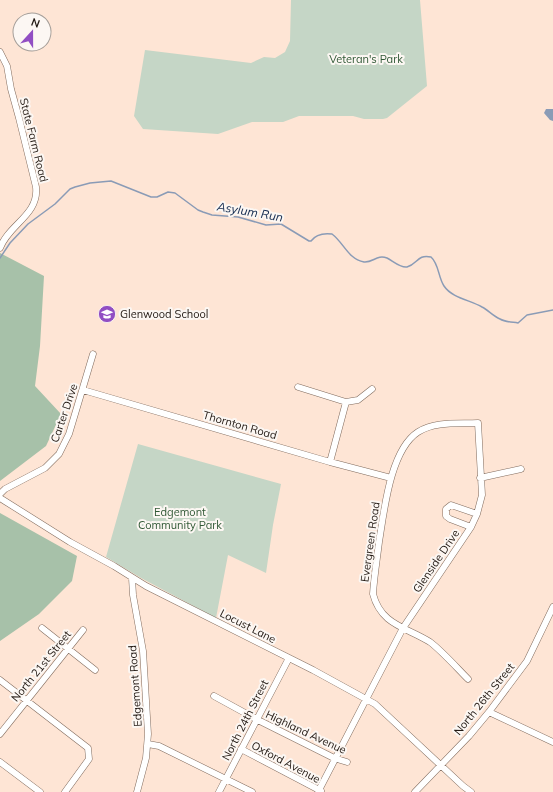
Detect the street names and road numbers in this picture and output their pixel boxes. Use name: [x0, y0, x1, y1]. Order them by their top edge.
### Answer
street label: State Farm Road: [17, 97, 51, 183]
street label: Carter Drive: [47, 382, 81, 444]
street label: Thornton Road: [201, 408, 279, 442]
street label: Evergreen Road: [357, 501, 383, 583]
street label: Glenside Drive: [410, 527, 462, 595]
street label: Locust Lane: [218, 606, 278, 646]
street label: North 21st Street: [8, 627, 74, 704]
street label: Edgemont Road: [125, 645, 145, 727]
street label: North 26th Street: [451, 660, 517, 738]
street label: North 24th Street: [219, 677, 271, 763]
street label: Highland Avenue: [263, 707, 349, 757]
street label: Oxford Avenue: [249, 738, 323, 786]

